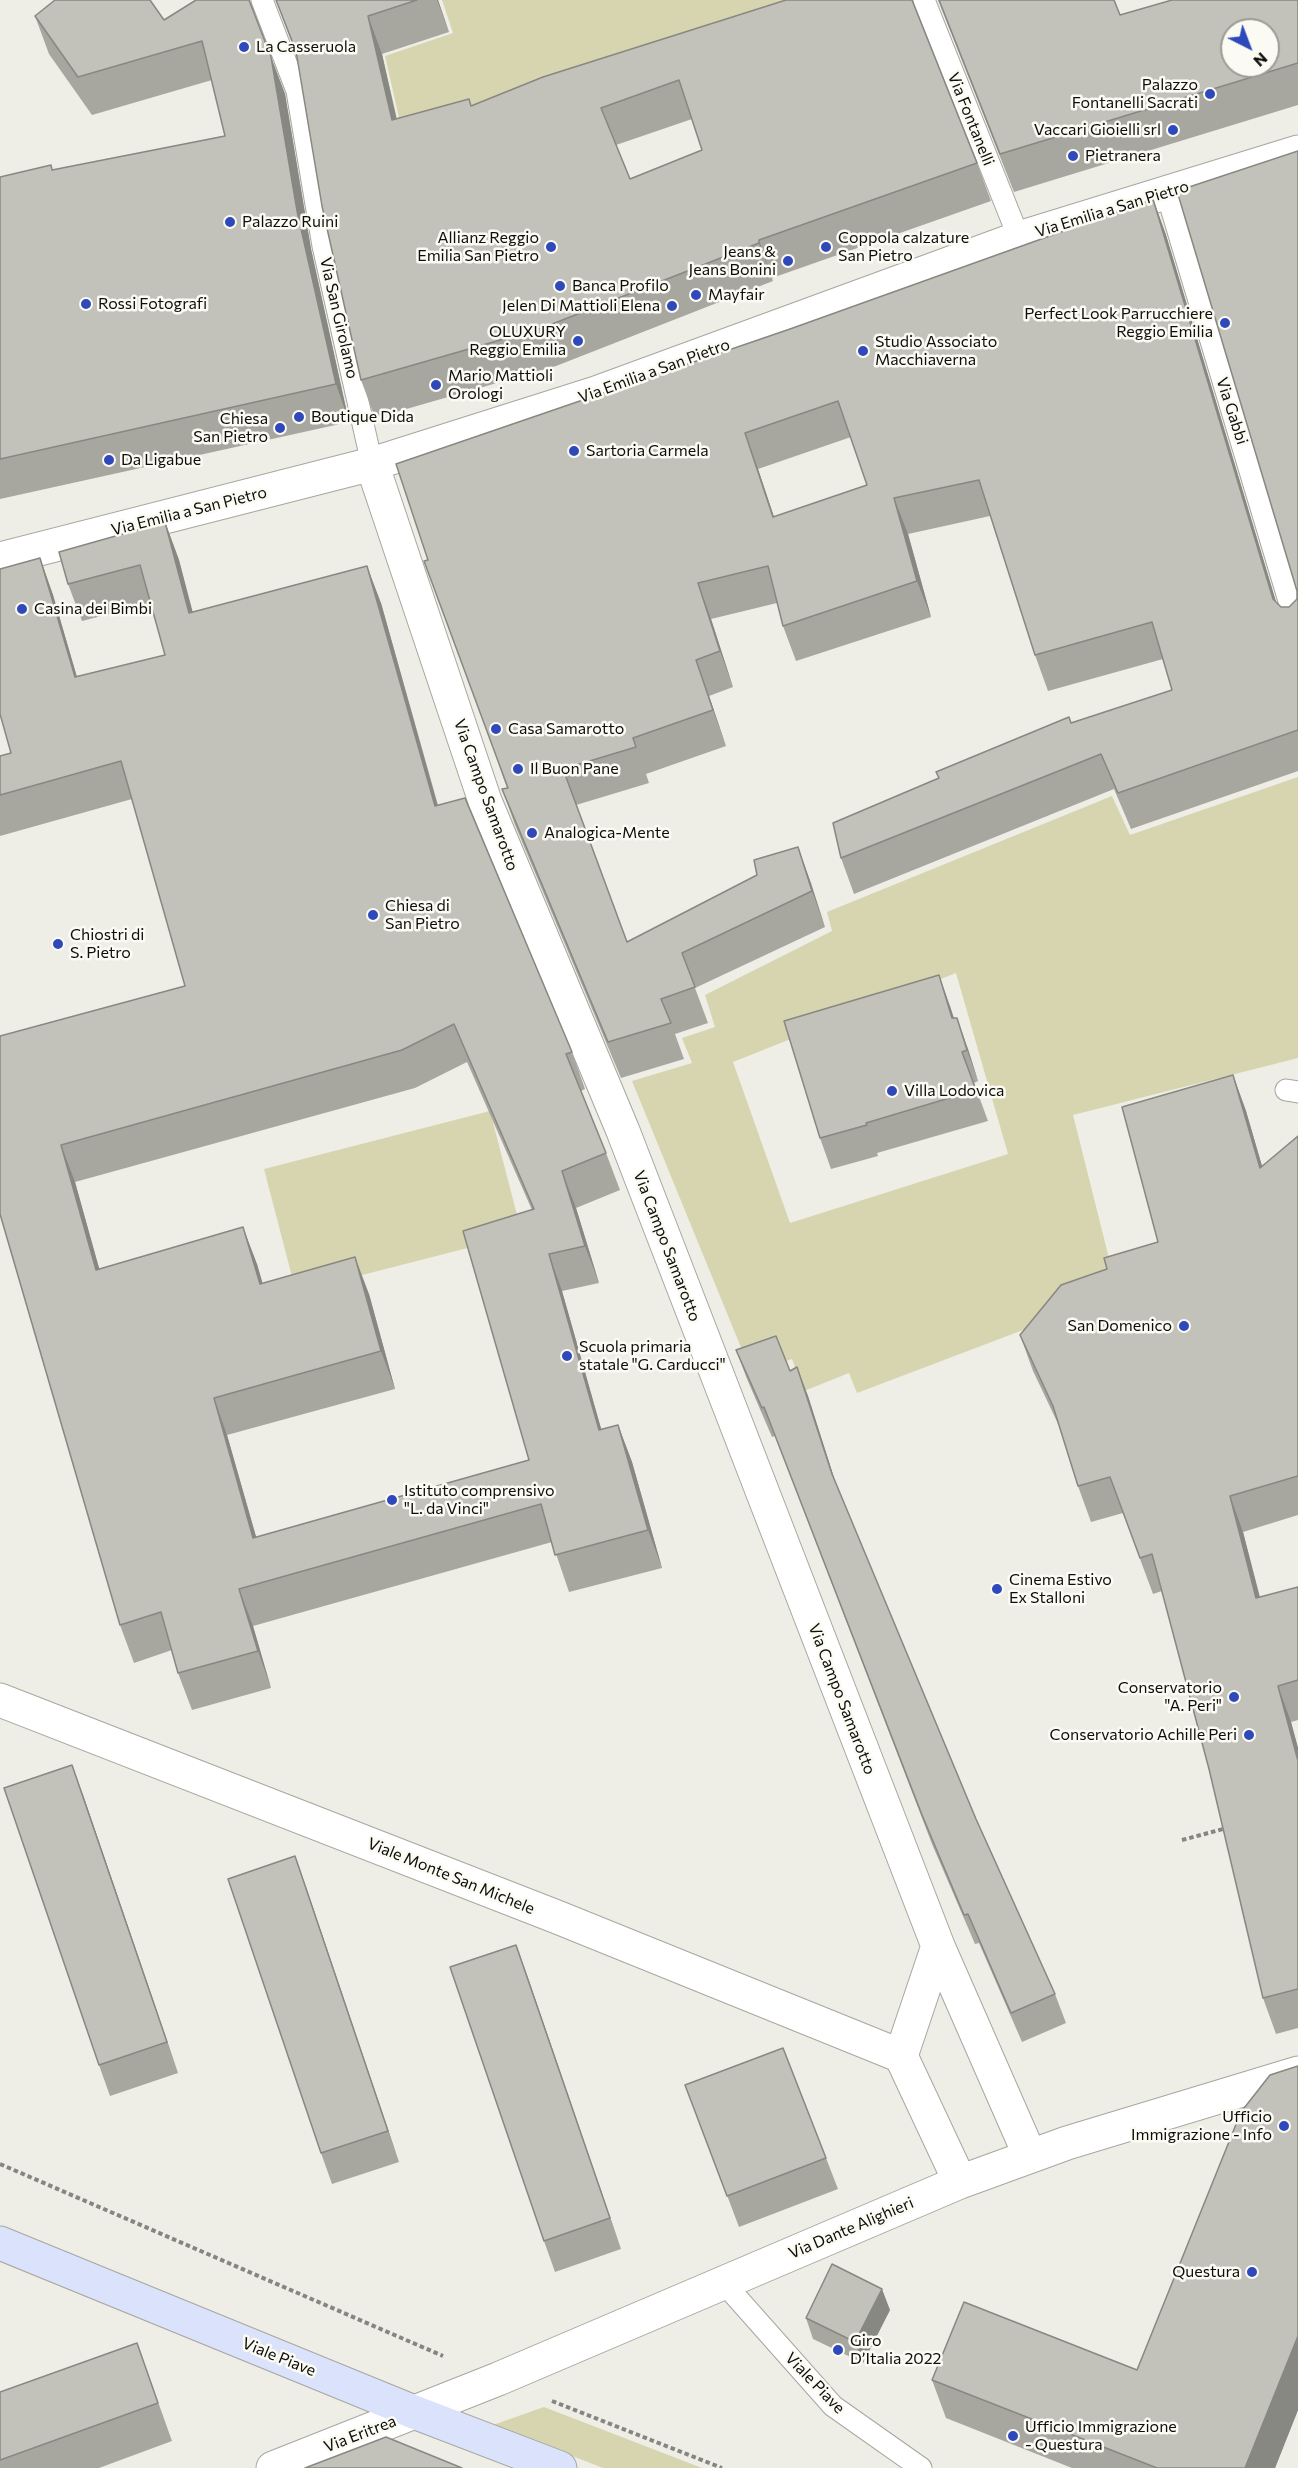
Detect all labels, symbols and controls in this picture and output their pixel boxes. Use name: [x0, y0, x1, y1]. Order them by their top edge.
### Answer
north arrow: [1220, 18, 1280, 78]
place label: La Casseruola: [256, 37, 356, 57]
marker: La Casseruola: [237, 40, 251, 54]
text: N: [1250, 49, 1272, 71]
street label: Via Fontanelli: [944, 70, 998, 168]
place label: Palazzo Fontanelli Sacrati: [1072, 75, 1198, 113]
marker: Palazzo Fontanelli Sacrati: [1203, 87, 1217, 101]
place label: Vaccari Gioielli srl: [1034, 120, 1161, 140]
marker: Vaccari Gioielli srl: [1166, 123, 1180, 137]
place label: Pietranera: [1085, 146, 1161, 166]
marker: Pietranera: [1066, 149, 1080, 163]
street label: Via Emilia a San Pietro: [1033, 176, 1191, 242]
place label: Palazzo Ruini: [242, 212, 338, 232]
marker: Palazzo Ruini: [223, 215, 237, 229]
place label: Allianz Reggio Emilia San Pietro: [417, 228, 539, 266]
place label: Coppola calzature San Pietro: [838, 228, 969, 266]
marker: Allianz Reggio Emilia San Pietro: [544, 240, 558, 254]
marker: Coppola calzature San Pietro: [819, 240, 833, 254]
place label: Jeans & Jeans Bonini: [689, 242, 776, 280]
marker: Jeans & Jeans Bonini: [781, 254, 795, 268]
street label: Via San Girolamo: [316, 255, 362, 381]
place label: Banca Profilo: [572, 276, 669, 296]
marker: Banca Profilo: [553, 279, 567, 293]
place label: Mayfair: [708, 285, 765, 305]
marker: Mayfair: [689, 288, 703, 302]
place label: Rossi Fotografi: [98, 294, 207, 314]
place label: Jelen Di Mattioli Elena: [502, 296, 660, 316]
marker: Rossi Fotografi: [79, 297, 93, 311]
marker: Jelen Di Mattioli Elena: [665, 299, 679, 313]
place label: Perfect Look Parrucchiere Reggio Emilia: [1024, 304, 1213, 342]
marker: Perfect Look Parrucchiere Reggio Emilia: [1218, 316, 1232, 330]
place label: OLUXURY Reggio Emilia: [469, 322, 566, 360]
place label: Studio Associato Macchiaverna: [875, 332, 997, 370]
marker: OLUXURY Reggio Emilia: [571, 334, 585, 348]
street label: Via Emilia a San Pietro: [576, 335, 732, 407]
marker: Studio Associato Macchiaverna: [856, 344, 870, 358]
place label: Mario Mattioli Orologi: [448, 366, 553, 404]
street label: Via Gabbi: [1212, 375, 1252, 447]
marker: Mario Mattioli Orologi: [429, 378, 443, 392]
place label: Boutique Dida: [311, 407, 414, 427]
place label: Chiesa San Pietro: [193, 409, 268, 447]
marker: Boutique Dida: [292, 410, 306, 424]
marker: Chiesa San Pietro: [273, 421, 287, 435]
place label: Sartoria Carmela: [586, 441, 709, 461]
marker: Sartoria Carmela: [567, 444, 581, 458]
place label: Da Ligabue: [121, 450, 201, 470]
marker: Da Ligabue: [102, 453, 116, 467]
street label: Via Emilia a San Pietro: [109, 482, 269, 540]
place label: Casina dei Bimbi: [34, 599, 152, 619]
marker: Casina dei Bimbi: [15, 602, 29, 616]
street label: Via Campo Samarotto: [450, 716, 522, 874]
place label: Casa Samarotto: [508, 719, 624, 739]
marker: Casa Samarotto: [489, 722, 503, 736]
place label: Il Buon Pane: [530, 759, 619, 779]
marker: Il Buon Pane: [511, 762, 525, 776]
place label: Analogica-Mente: [544, 823, 670, 843]
marker: Analogica-Mente: [525, 826, 539, 840]
place label: Chiesa di San Pietro: [385, 896, 460, 934]
marker: Chiesa di San Pietro: [366, 908, 380, 922]
place label: Chiostri di S. Pietro: [70, 925, 144, 963]
marker: Chiostri di S. Pietro: [51, 937, 65, 951]
place label: Villa Lodovica: [904, 1081, 1004, 1101]
marker: Villa Lodovica: [885, 1084, 899, 1098]
street label: Via Campo Samarotto: [629, 1168, 705, 1324]
place label: San Domenico: [1068, 1316, 1172, 1336]
marker: San Domenico: [1177, 1319, 1191, 1333]
place label: Scuola primaria statale "G. Carducci": [579, 1337, 726, 1375]
marker: Scuola primaria statale "G. Carducci": [560, 1349, 574, 1363]
place label: Istituto comprensivo "L. da Vinci": [404, 1481, 554, 1519]
marker: Istituto comprensivo "L. da Vinci": [385, 1493, 399, 1507]
place label: Cinema Estivo Ex Stalloni: [1009, 1570, 1112, 1608]
marker: Cinema Estivo Ex Stalloni: [990, 1582, 1004, 1596]
street label: Via Campo Samarotto: [804, 1621, 880, 1777]
place label: Conservatorio "A. Peri": [1118, 1678, 1222, 1716]
marker: Conservatorio "A. Peri": [1227, 1690, 1241, 1704]
place label: Conservatorio Achille Peri: [1049, 1725, 1237, 1745]
marker: Conservatorio Achille Peri: [1242, 1728, 1256, 1742]
street label: Viale Monte San Michele: [365, 1834, 537, 1918]
place label: Ufficio Immigrazione - Info: [1131, 2107, 1272, 2145]
marker: Ufficio Immigrazione - Info: [1277, 2119, 1291, 2133]
street label: Via Dante Alighieri: [786, 2193, 916, 2263]
place label: Questura: [1172, 2262, 1240, 2282]
marker: Questura: [1245, 2265, 1259, 2279]
place label: Giro D’Italia 2022: [850, 2331, 941, 2369]
street label: Viale Piave: [239, 2334, 319, 2380]
marker: Giro D’Italia 2022: [831, 2343, 845, 2357]
street label: Viale Piave: [781, 2348, 849, 2418]
street label: Via Eritrea: [321, 2411, 399, 2457]
place label: Ufficio Immigrazione - Questura: [1025, 2417, 1177, 2455]
marker: Ufficio Immigrazione - Questura: [1006, 2429, 1020, 2443]

